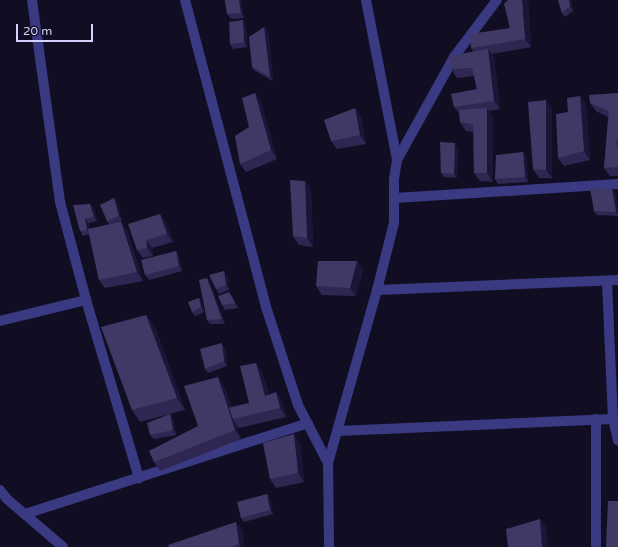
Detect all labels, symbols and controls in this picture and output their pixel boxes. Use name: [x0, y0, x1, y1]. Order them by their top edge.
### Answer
scale bar: [18, 16, 95, 42]
text: 20 m: [23, 24, 52, 38]

